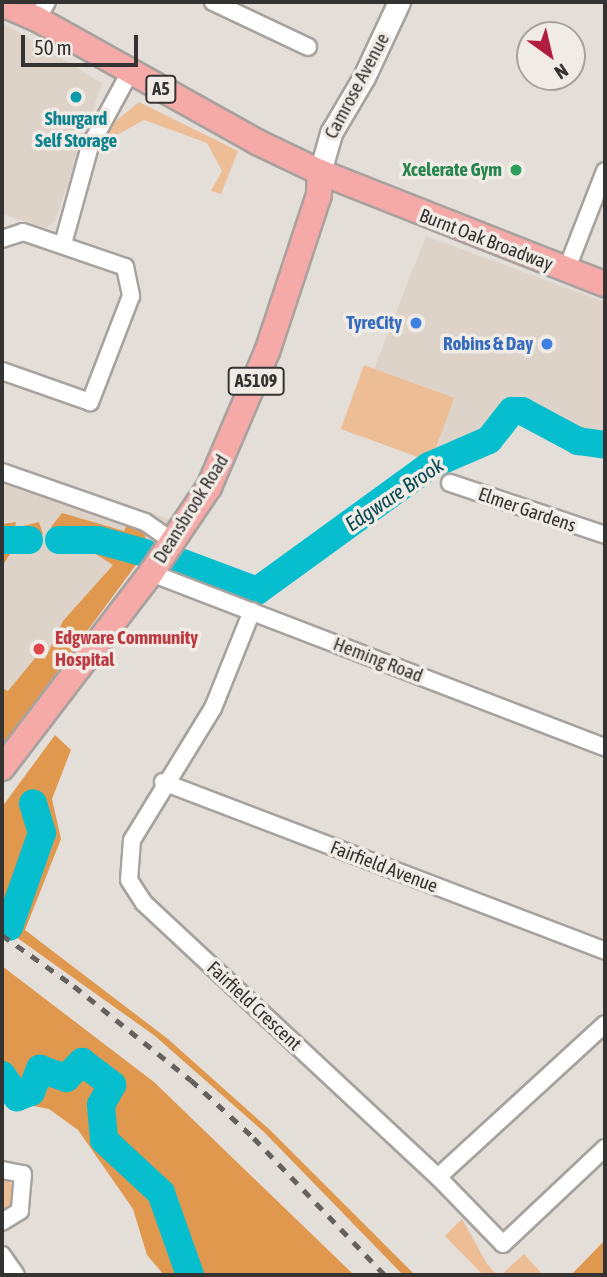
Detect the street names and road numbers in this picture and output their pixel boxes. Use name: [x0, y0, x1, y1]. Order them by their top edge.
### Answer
street label: Camrose Avenue: [320, 29, 394, 143]
road number: A5: [145, 74, 177, 104]
street label: Burnt Oak Broadway: [416, 204, 556, 276]
road number: A5109: [226, 366, 286, 396]
street label: Deansbrook Road: [149, 450, 233, 568]
street label: Elmer Gardens: [475, 483, 579, 537]
street label: Heming Road: [330, 633, 426, 687]
street label: Fairfield Avenue: [327, 836, 441, 898]
street label: Fairfield Crescent: [202, 957, 306, 1055]

